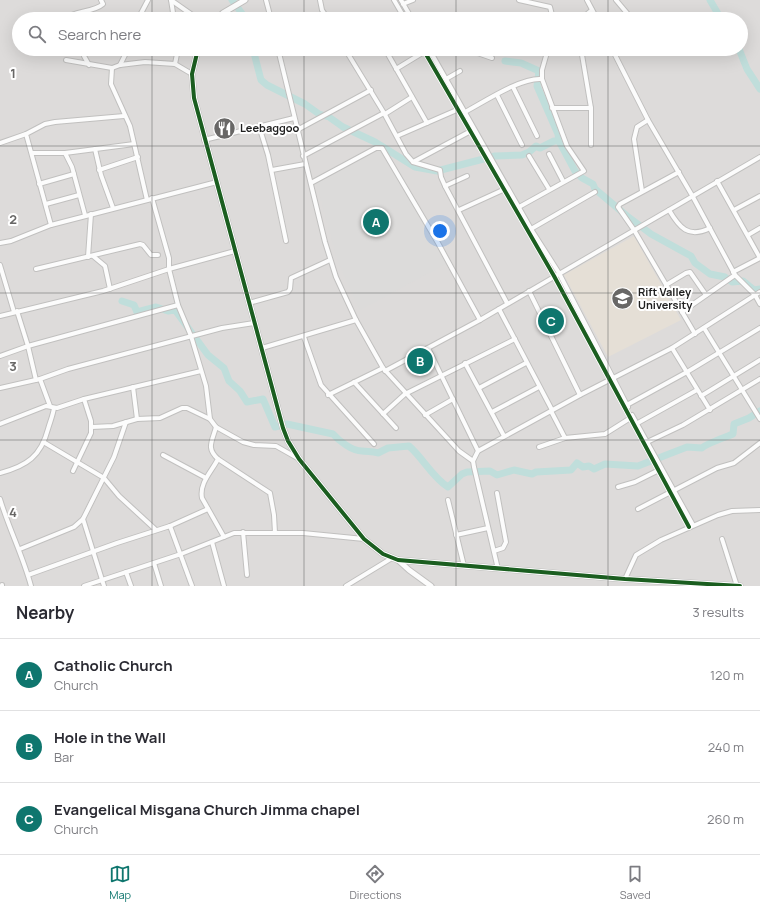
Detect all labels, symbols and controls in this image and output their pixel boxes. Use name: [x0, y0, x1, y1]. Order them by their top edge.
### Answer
search box: [12, 12, 748, 56]
icon: search: [26, 23, 48, 45]
text: Search here: [58, 24, 141, 45]
text: 1: [10, 64, 16, 82]
restaurant icon: Leebaggoo: [211, 115, 237, 141]
place label: Leebaggoo: [240, 120, 300, 135]
pin: A: [363, 207, 389, 237]
text: 2: [9, 210, 17, 228]
your location: [430, 221, 450, 241]
place label: Rift Valley University: [638, 284, 693, 312]
school or university icon: Rift Valley University: [610, 285, 636, 311]
pin: C: [538, 306, 564, 336]
pin: B: [407, 346, 433, 376]
text: 3: [9, 357, 17, 375]
text: 4: [9, 503, 17, 521]
text: Nearby: [16, 601, 74, 624]
text: 3 results: [692, 603, 744, 621]
text: Catholic Church: [54, 655, 173, 676]
text: A: [25, 666, 33, 684]
text: 120 m: [710, 666, 744, 684]
text: Church: [54, 676, 98, 694]
text: Hole in the Wall: [54, 727, 166, 748]
text: B: [25, 738, 33, 756]
text: 240 m: [708, 738, 744, 756]
text: Bar: [54, 748, 74, 766]
text: Evangelical Misgana Church Jimma chapel: [54, 799, 360, 820]
text: C: [24, 810, 34, 828]
text: 260 m: [707, 810, 744, 828]
text: Church: [54, 820, 98, 838]
tab: Map: [109, 863, 131, 902]
tab: Directions: [349, 863, 402, 902]
tab: Saved: [620, 863, 651, 902]

